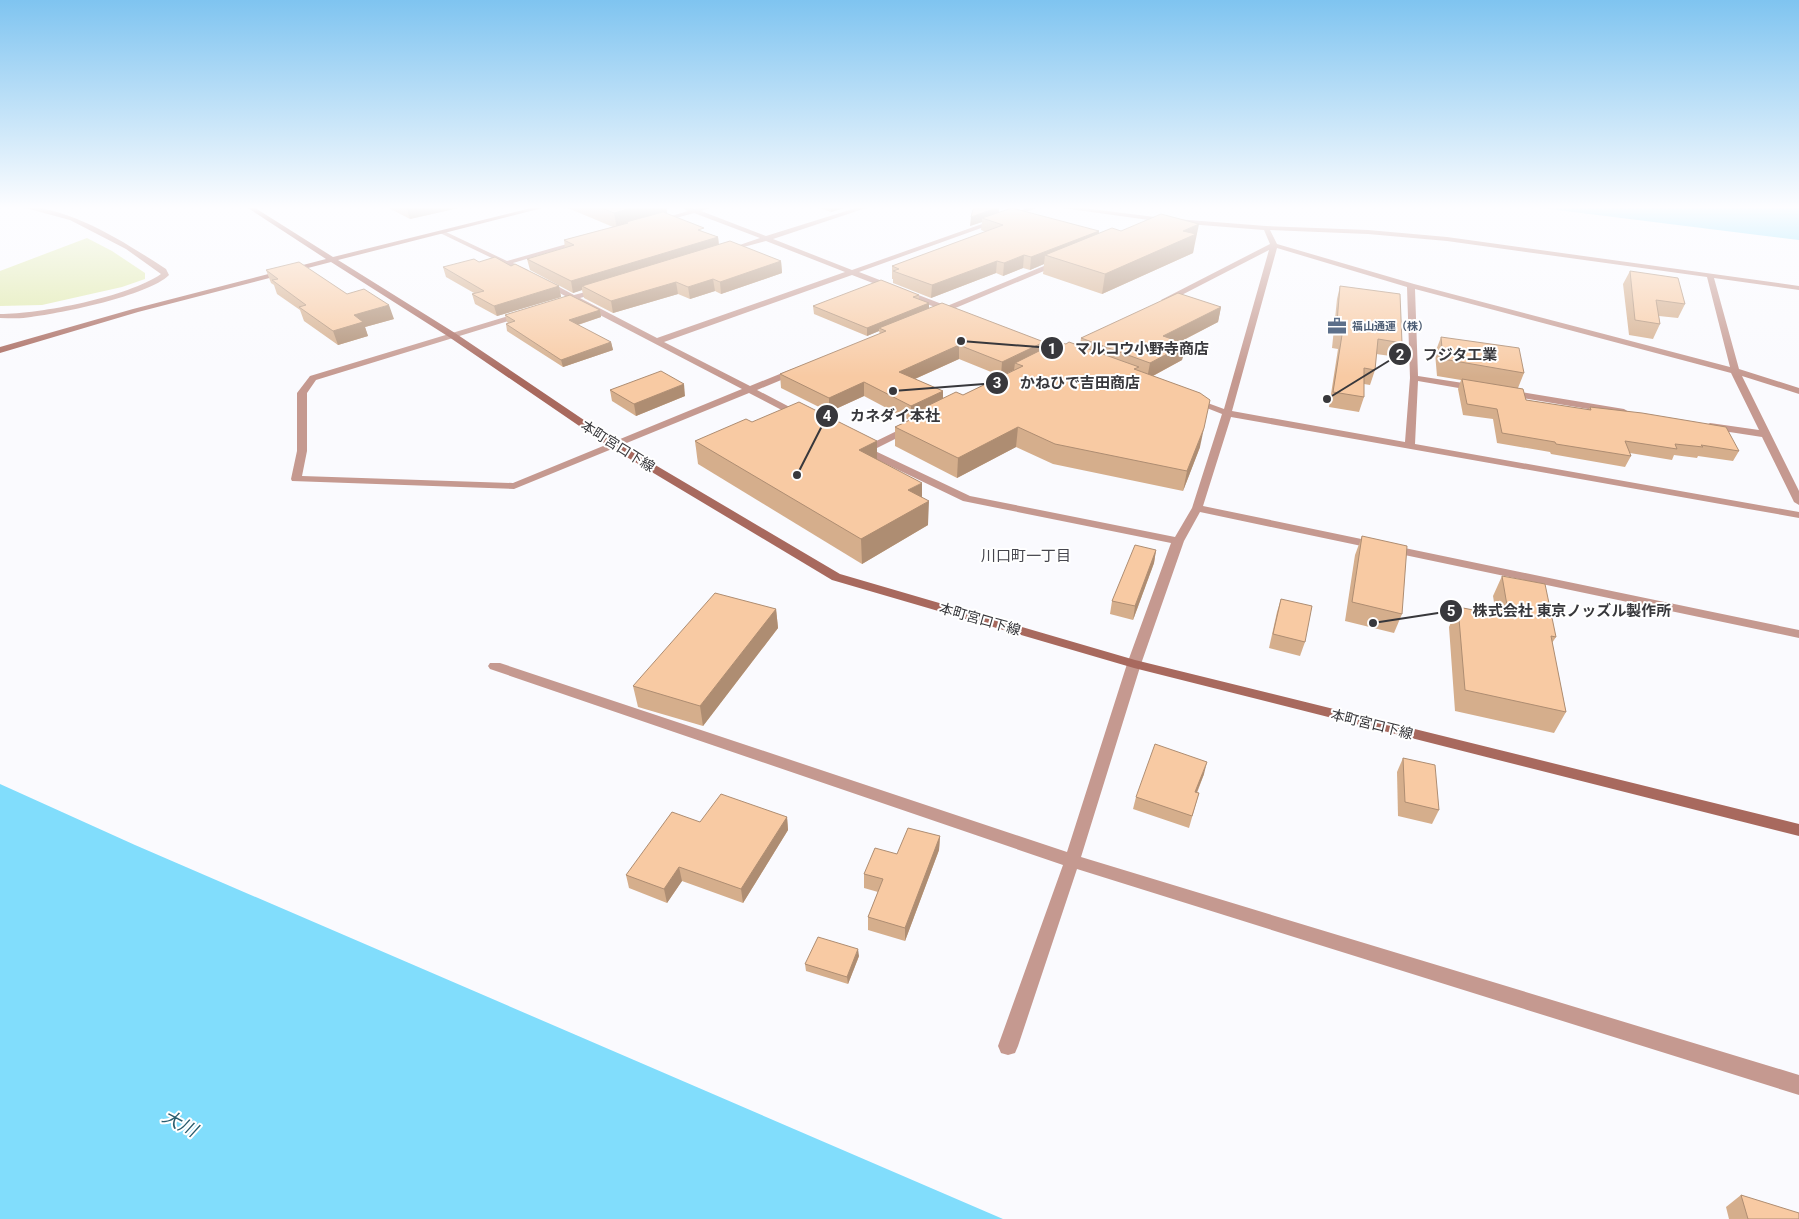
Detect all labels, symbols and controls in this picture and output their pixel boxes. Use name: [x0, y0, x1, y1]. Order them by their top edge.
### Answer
office icon: 福山通運（株）: [1326, 315, 1348, 337]
place label: 福山通運（株）: [1352, 320, 1429, 333]
callout: マルコウ小野寺商店: [1040, 333, 1220, 363]
callout: フジタ工業: [1388, 339, 1508, 369]
text: 1: [1048, 340, 1056, 358]
text: マルコウ小野寺商店: [1075, 340, 1209, 358]
text: 2: [1396, 346, 1405, 364]
text: フジタ工業: [1423, 346, 1497, 364]
callout: かねひで吉田商店: [985, 368, 1150, 398]
text: 3: [993, 374, 1001, 392]
text: かねひで吉田商店: [1020, 374, 1140, 392]
callout: カネダイ本社: [815, 401, 950, 431]
text: 4: [823, 407, 832, 425]
text: カネダイ本社: [850, 407, 940, 425]
street label: 本町宮口下線: [578, 417, 658, 475]
district label: 川口町一丁目: [981, 547, 1071, 565]
callout: 株式会社 東京ノッズル製作所: [1438, 596, 1682, 626]
street label: 本町宮口下線: [937, 600, 1023, 638]
text: 5: [1447, 602, 1455, 620]
text: 株式会社 東京ノッズル製作所: [1473, 602, 1671, 620]
street label: 本町宮口下線: [1329, 706, 1415, 742]
water label: 大川: [159, 1105, 203, 1142]

